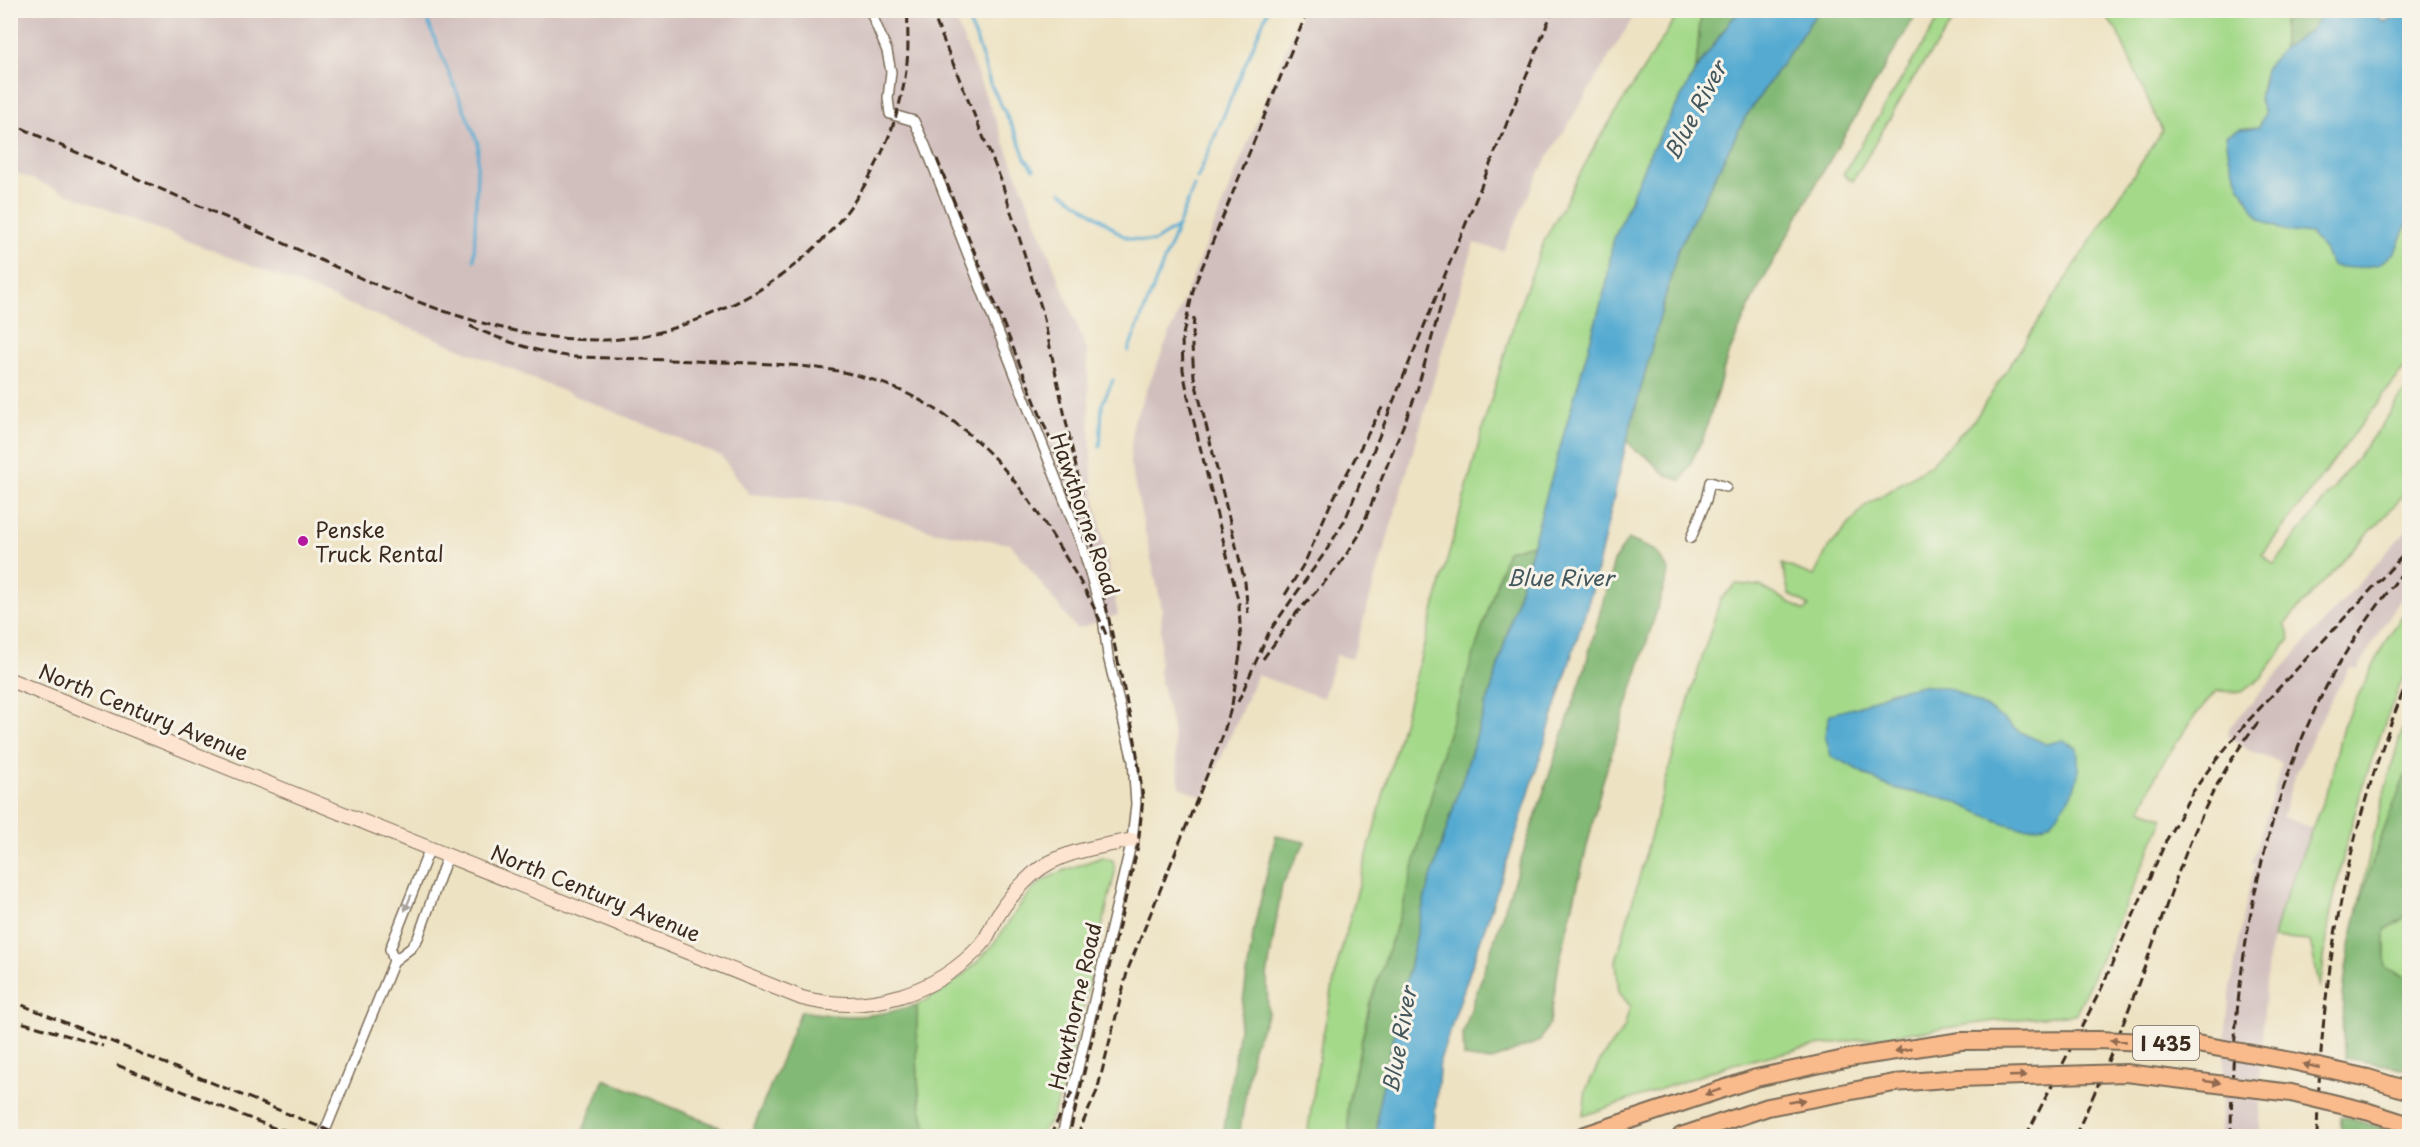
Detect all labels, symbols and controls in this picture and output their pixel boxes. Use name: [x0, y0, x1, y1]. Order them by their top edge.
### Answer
water label: Blue River: [1654, 52, 1735, 165]
street label: Hawthorne Road: [1043, 428, 1129, 600]
place label: Penske Truck Rental: [315, 513, 444, 569]
marker: Penske Truck Rental: [296, 534, 310, 548]
water label: Blue River: [1507, 560, 1616, 593]
street label: North Century Avenue: [34, 654, 254, 768]
street label: North Century Avenue: [486, 835, 706, 949]
one-way arrow: [403, 894, 413, 912]
street label: Hawthorne Road: [1039, 919, 1109, 1093]
water label: Blue River: [1372, 982, 1424, 1096]
road number: I 435: [2133, 1026, 2199, 1060]
one-way arrow: [2109, 1036, 2128, 1045]
one-way arrow: [1894, 1045, 1913, 1054]
one-way arrow: [2302, 1060, 2321, 1070]
one-way arrow: [2008, 1072, 2027, 1081]
one-way arrow: [2203, 1077, 2222, 1087]
one-way arrow: [1704, 1088, 1722, 1098]
one-way arrow: [1787, 1096, 1806, 1105]

